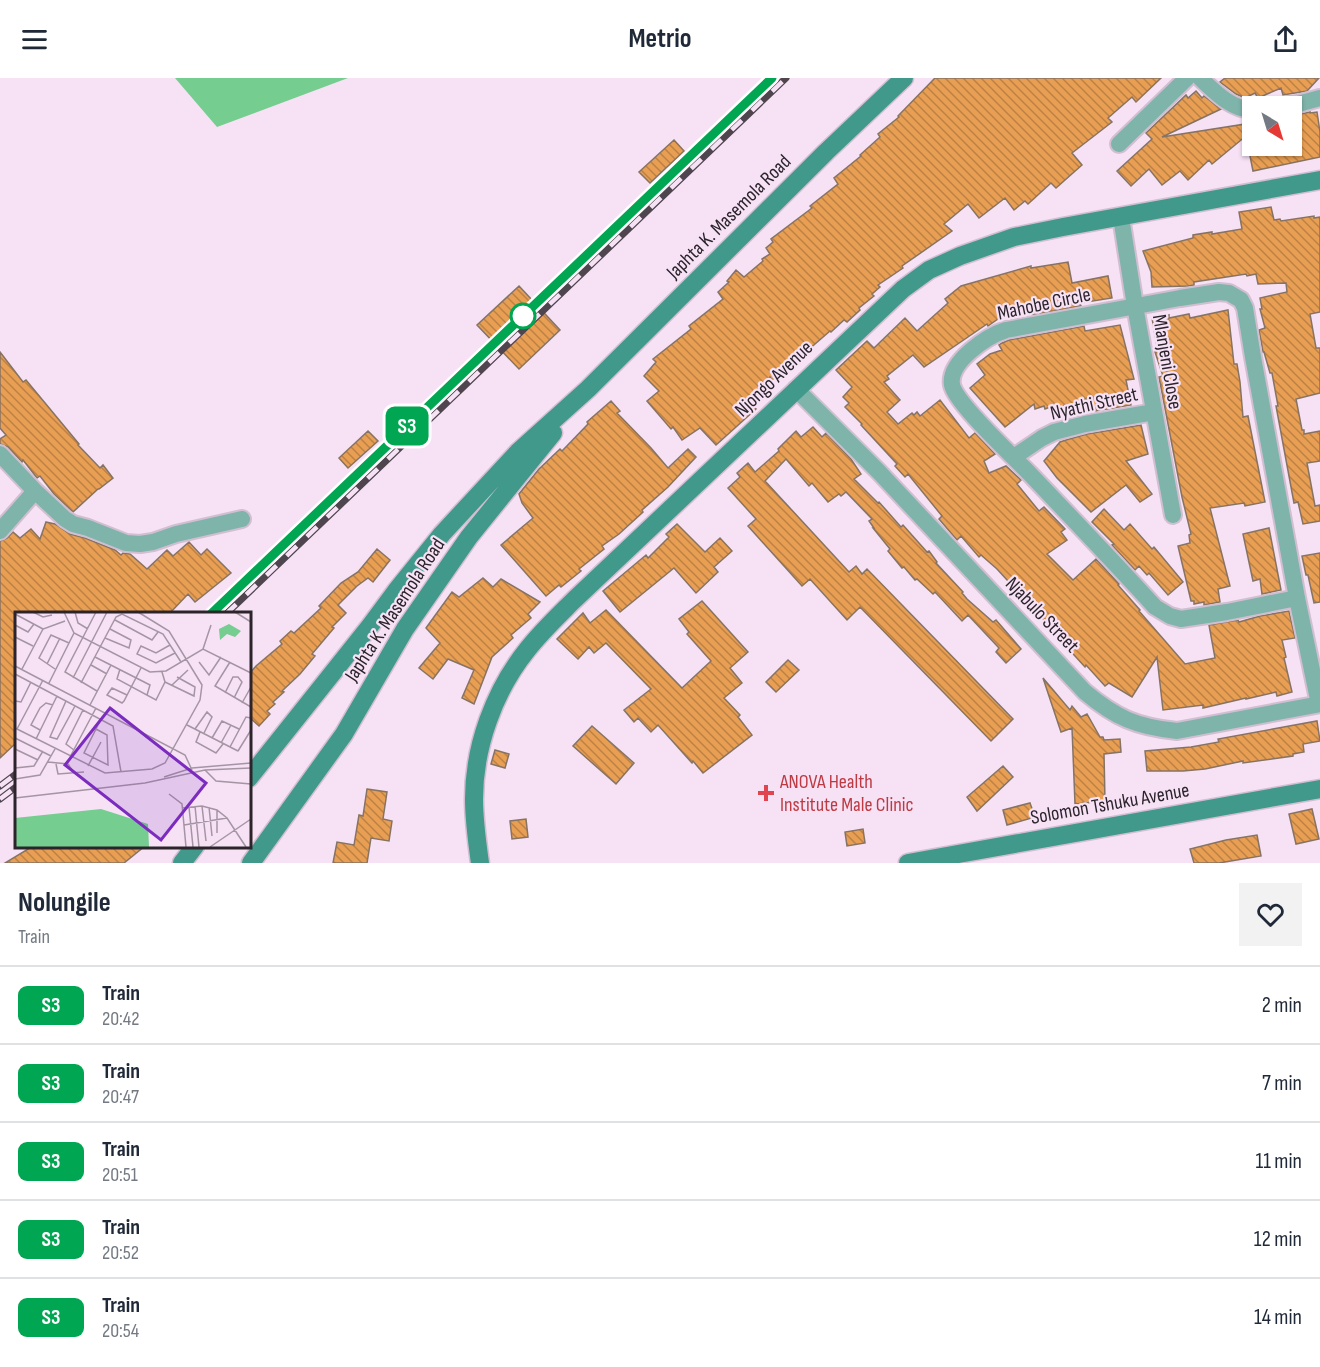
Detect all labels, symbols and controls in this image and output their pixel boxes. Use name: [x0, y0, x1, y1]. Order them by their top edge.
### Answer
icon: menu: [18, 23, 51, 56]
text: Metrio: [628, 23, 692, 55]
icon: share: [1269, 23, 1302, 56]
north arrow: [1242, 96, 1302, 156]
map controls: [1242, 96, 1302, 156]
street label: Japhta K. Masemola Road: [661, 150, 796, 285]
street label: Mahobe Circle: [995, 282, 1093, 326]
unlabelled marker: [510, 303, 536, 329]
street label: Mlanjeni Close: [1147, 313, 1187, 411]
street label: Njongo Avenue: [730, 336, 818, 422]
street label: Nyathi Street: [1048, 382, 1140, 426]
line badge: S3: [380, 406, 434, 446]
text: S3: [398, 414, 416, 439]
street label: Japhta K. Masemola Road: [339, 534, 450, 687]
street label: Njabulo Street: [1000, 572, 1084, 658]
inset map: [15, 612, 250, 848]
place label: ANOVA Health Institute Male Clinic: [779, 770, 914, 817]
street label: Solomon Tshuku Avenue: [1029, 778, 1191, 830]
marker: ANOVA Health Institute Male Clinic: [757, 784, 775, 802]
button: heart: [1239, 883, 1302, 946]
text: Nolungile: [18, 886, 111, 919]
text: Train: [18, 925, 50, 949]
text: Train: [102, 980, 140, 1007]
text: 2 min: [1262, 992, 1302, 1019]
text: S3: [42, 993, 60, 1018]
text: 20:42: [102, 1007, 139, 1031]
text: Train: [102, 1058, 140, 1085]
text: 7 min: [1262, 1070, 1302, 1097]
text: S3: [42, 1071, 60, 1096]
text: 20:47: [102, 1085, 139, 1109]
text: Train: [102, 1136, 140, 1163]
text: 11 min: [1255, 1148, 1302, 1175]
text: S3: [42, 1149, 60, 1174]
text: 20:51: [102, 1163, 138, 1187]
text: Train: [102, 1214, 140, 1241]
text: 12 min: [1254, 1226, 1302, 1253]
text: S3: [42, 1227, 60, 1252]
text: 20:52: [102, 1241, 139, 1265]
text: Train: [102, 1292, 140, 1319]
text: 14 min: [1254, 1304, 1302, 1331]
text: S3: [42, 1305, 60, 1330]
text: 20:54: [102, 1319, 139, 1343]

